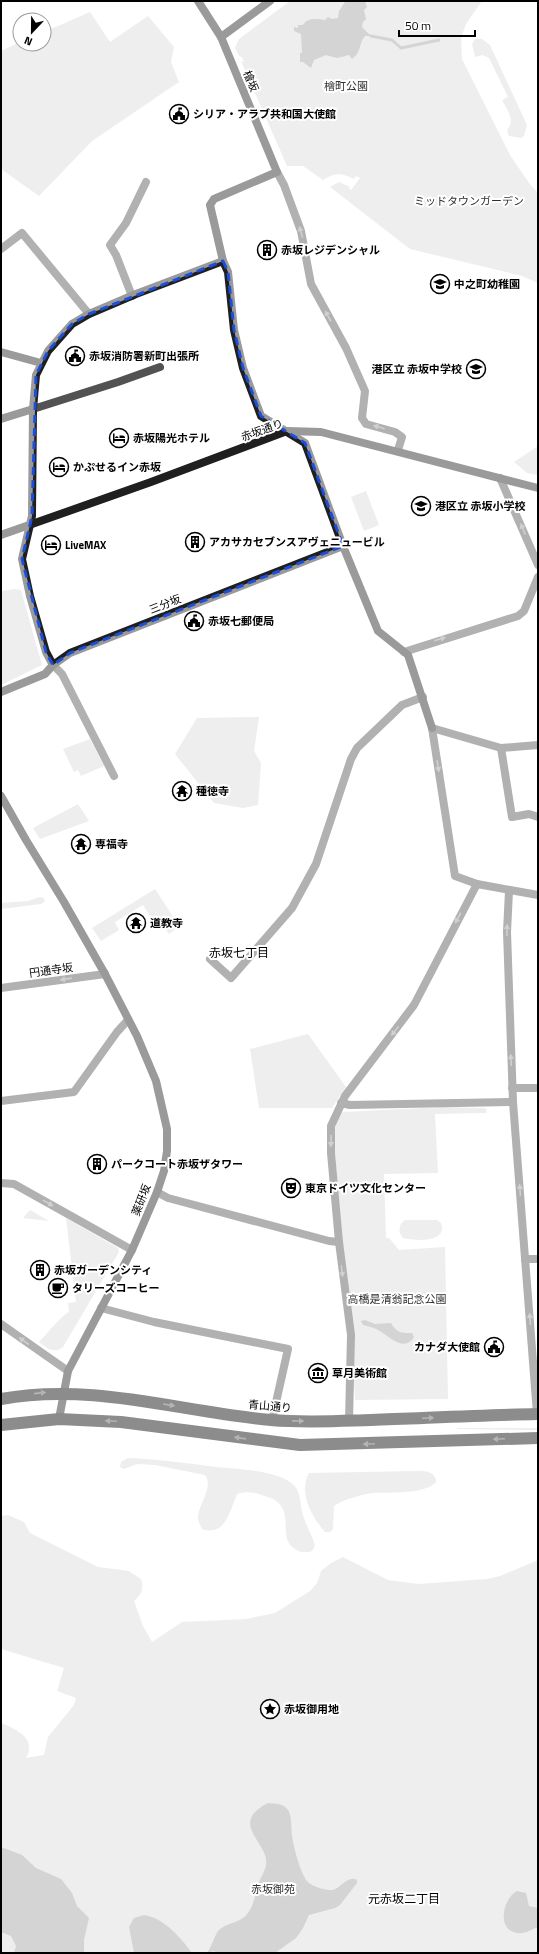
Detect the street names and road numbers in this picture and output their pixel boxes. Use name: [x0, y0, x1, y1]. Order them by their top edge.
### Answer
street label: 檜坂: [239, 68, 263, 94]
street label: 赤坂通り: [239, 415, 285, 445]
street label: 三分坂: [147, 591, 183, 617]
street label: 円通寺坂: [28, 959, 74, 981]
street label: 薬研坂: [128, 1182, 154, 1218]
street label: 青山通り: [247, 1396, 293, 1416]

